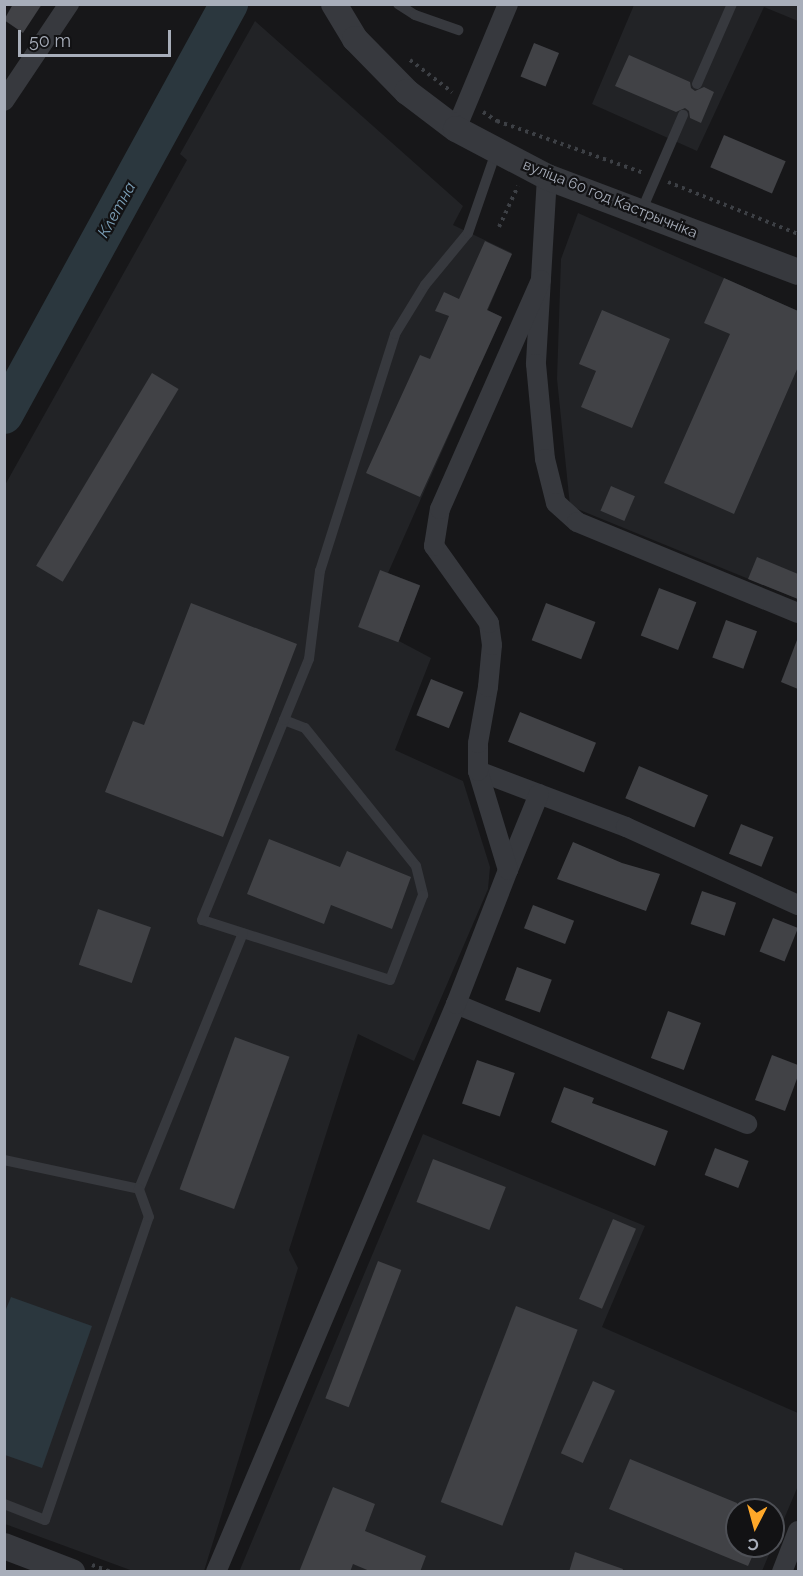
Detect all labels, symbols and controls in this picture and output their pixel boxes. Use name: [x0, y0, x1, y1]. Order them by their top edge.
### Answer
scale bar: [21, 18, 174, 56]
text: 50 m: [29, 30, 71, 51]
street label: вуліца 60 год Кастрычніка: [520, 156, 700, 242]
water label: Клетна: [94, 179, 140, 241]
north arrow: [725, 1498, 785, 1558]
text: С: [747, 1534, 760, 1554]

